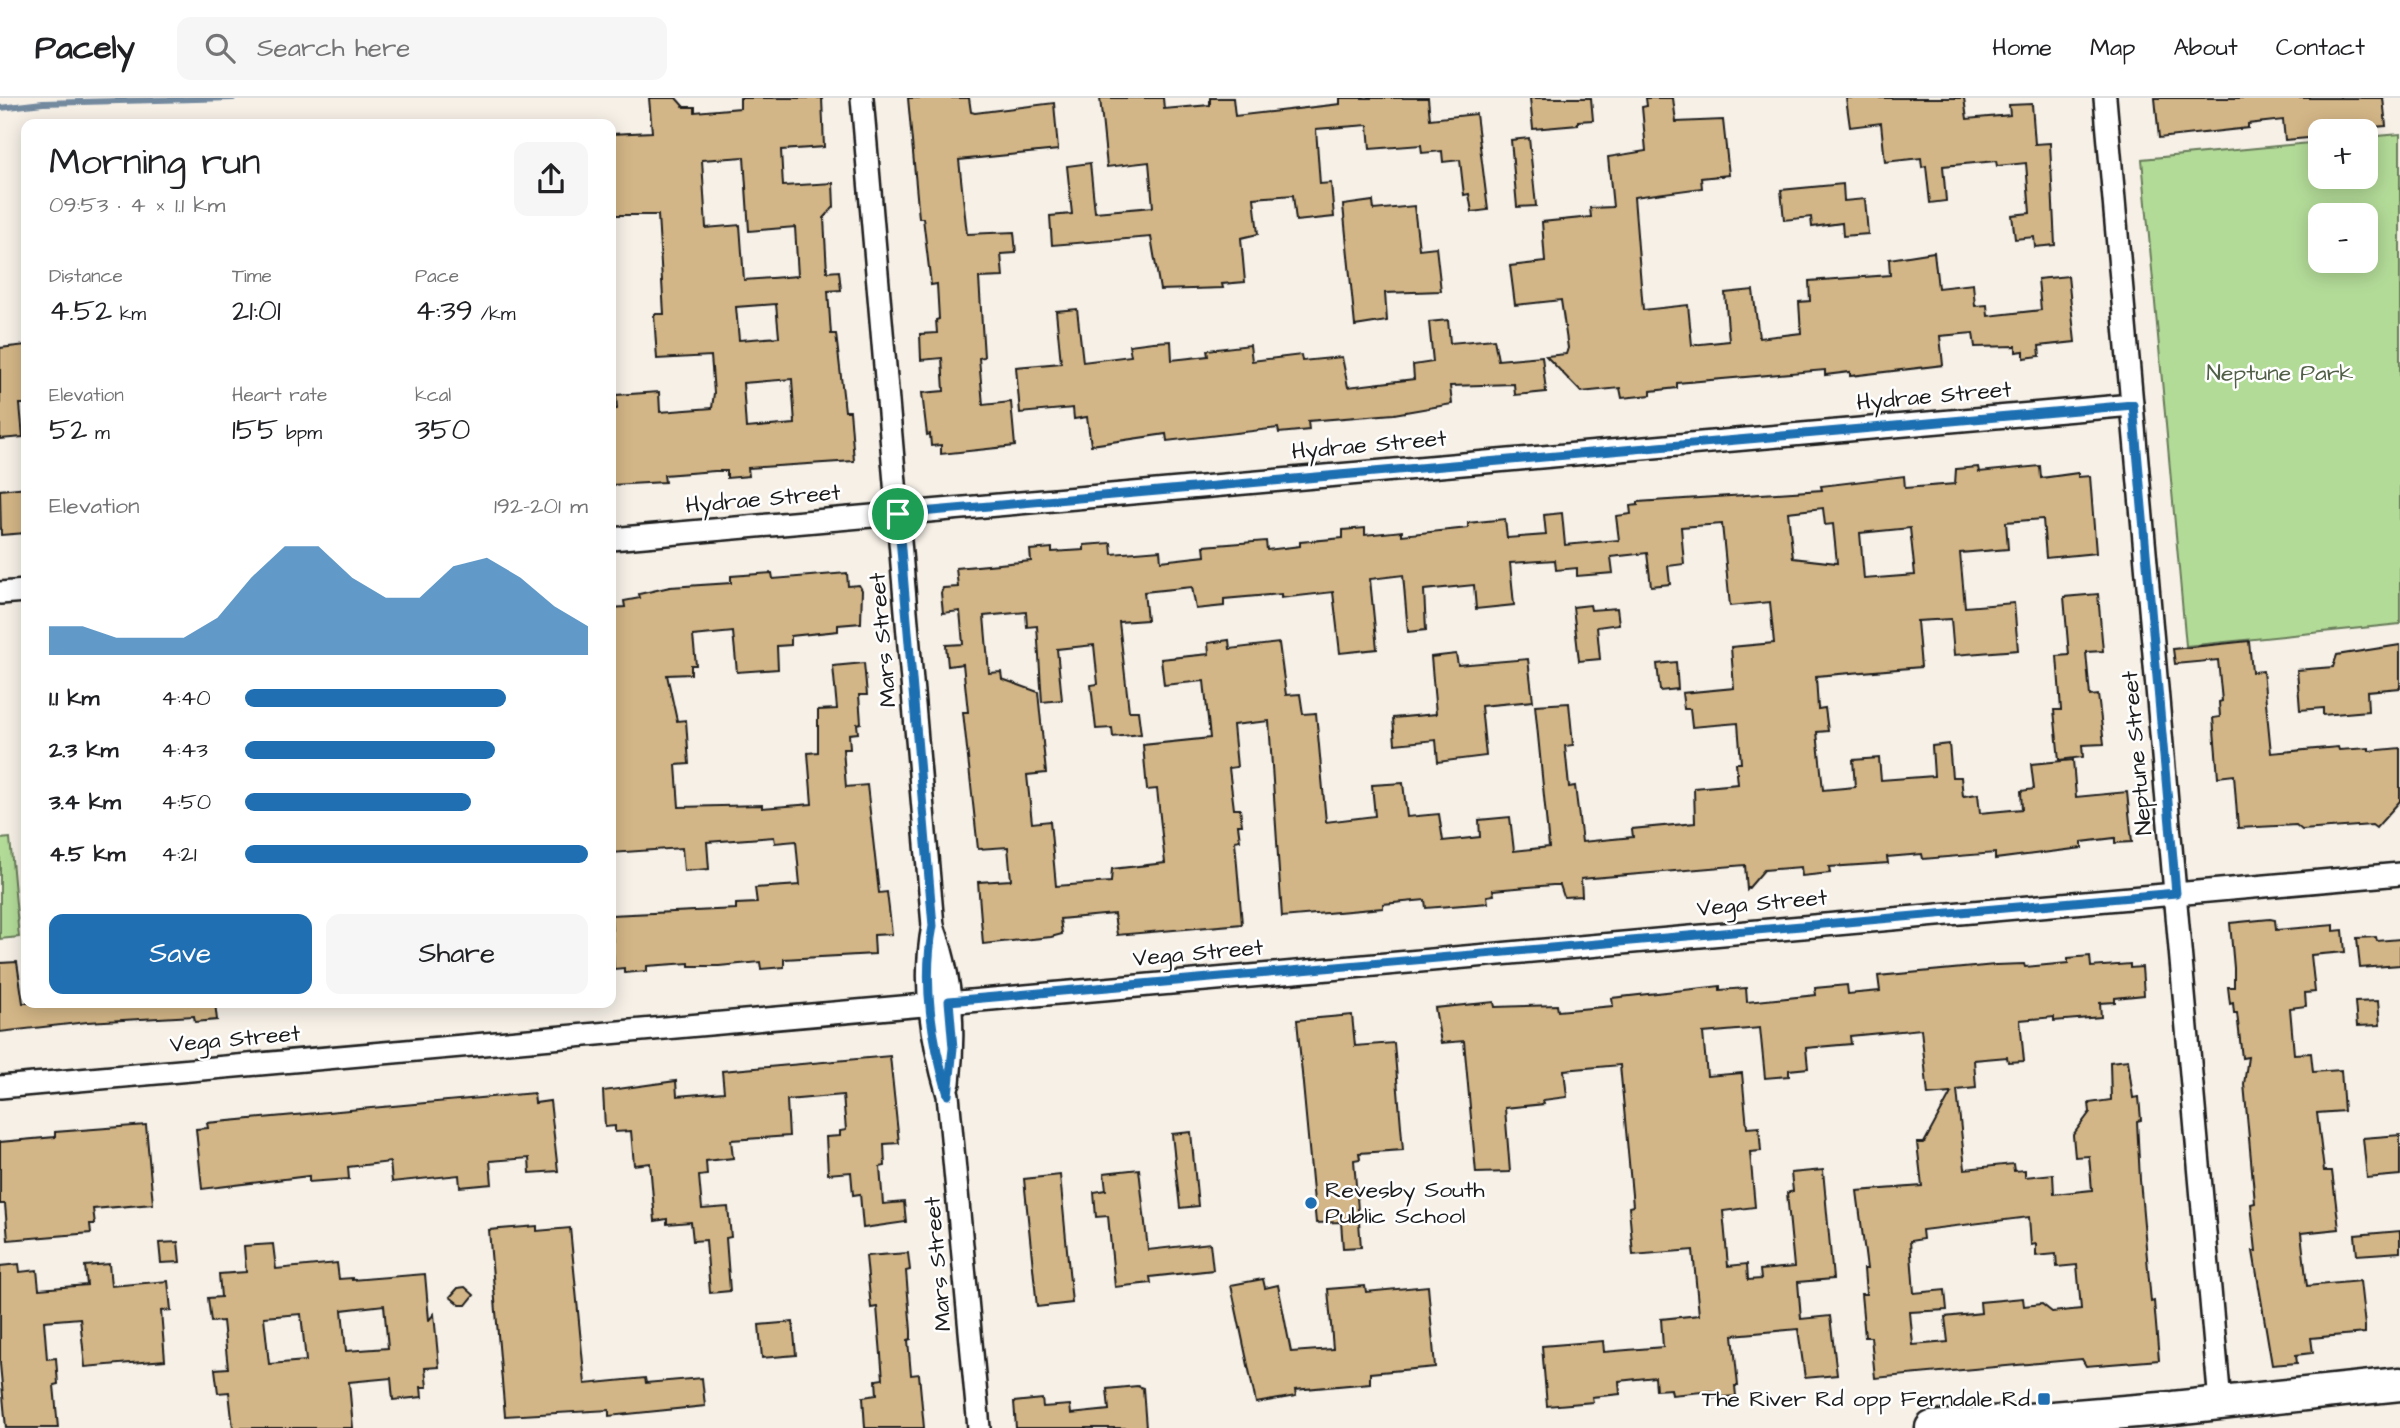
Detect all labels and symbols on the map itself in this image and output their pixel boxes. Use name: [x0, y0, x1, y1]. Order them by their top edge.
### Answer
park label: Neptune Park: [2207, 357, 2353, 389]
street label: Hydrae Street: [1855, 373, 2014, 420]
street label: Hydrae Street: [1290, 422, 1449, 469]
street label: Hydrae Street: [684, 476, 843, 523]
pin: [868, 484, 928, 544]
street label: Mars Street: [861, 571, 905, 709]
street label: Neptune Street: [2114, 669, 2160, 836]
street label: Vega Street: [1696, 881, 1829, 926]
street label: Vega Street: [1132, 931, 1265, 976]
street label: Vega Street: [169, 1017, 302, 1062]
place label: Revesby South Public School: [1325, 1174, 1485, 1232]
street label: Mars Street: [916, 1195, 960, 1333]
marker: Revesby South Public School: [1303, 1195, 1319, 1211]
place label: The River Rd opp Ferndale Rd: [1702, 1383, 2030, 1415]
marker: The River Rd opp Ferndale Rd: [2036, 1391, 2052, 1407]

